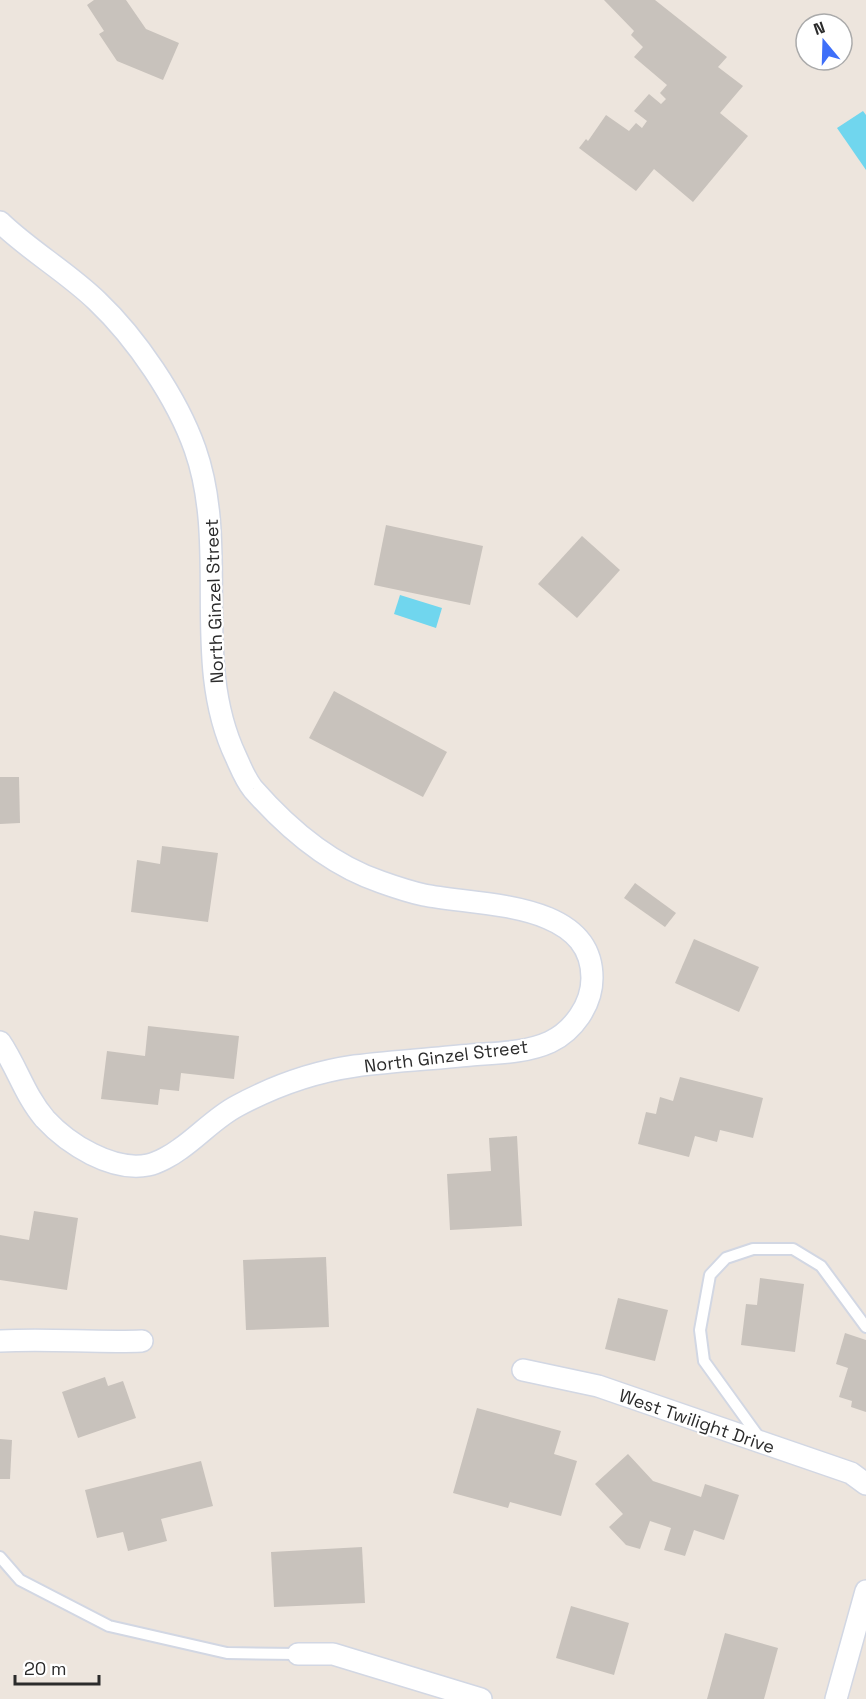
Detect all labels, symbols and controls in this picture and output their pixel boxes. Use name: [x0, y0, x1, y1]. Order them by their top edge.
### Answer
north arrow: [794, 12, 854, 72]
text: N: [811, 17, 828, 40]
street label: North Ginzel Street: [200, 518, 228, 684]
street label: North Ginzel Street: [363, 1035, 529, 1077]
street label: West Twilight Drive: [616, 1384, 778, 1458]
scale bar: [15, 1648, 99, 1686]
text: 20 m: [24, 1657, 67, 1680]

